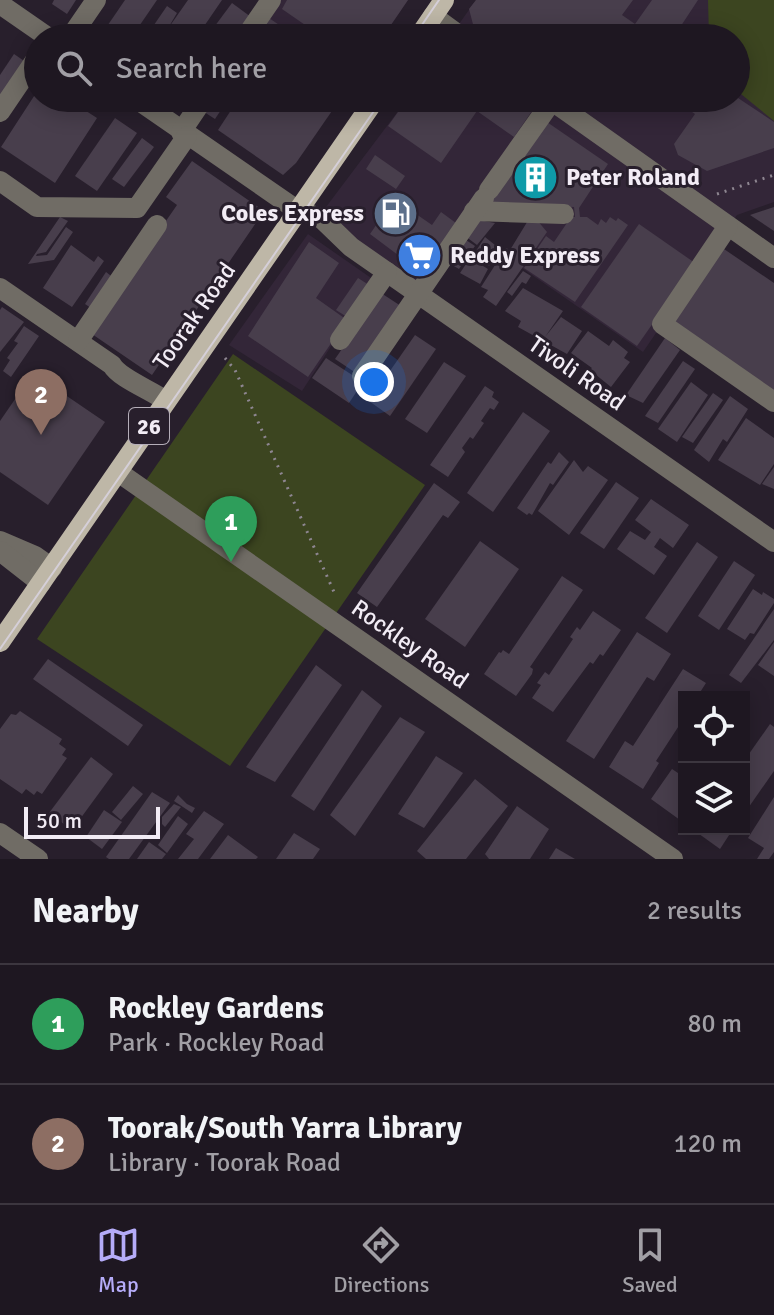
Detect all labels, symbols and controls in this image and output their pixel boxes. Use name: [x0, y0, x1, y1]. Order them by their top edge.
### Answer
search box: [24, 24, 750, 112]
icon: search: [52, 46, 96, 90]
text: Search here: [116, 50, 267, 87]
building icon: Peter Roland: [511, 153, 559, 201]
place label: Peter Roland: [566, 162, 700, 192]
fuel station icon: Coles Express: [371, 189, 419, 237]
place label: Coles Express: [221, 198, 364, 228]
supermarket icon: Reddy Express: [395, 231, 443, 279]
place label: Reddy Express: [450, 240, 600, 270]
street label: Toorak Road: [146, 256, 242, 376]
street label: Tivoli Road: [523, 329, 631, 417]
your location: [354, 362, 394, 402]
pin: 2: [15, 369, 67, 435]
road number: 26: [129, 408, 169, 444]
pin: 1: [205, 496, 257, 562]
street label: Rockley Road: [346, 593, 474, 695]
map controls: [678, 691, 750, 835]
button: locate: [678, 691, 750, 763]
button: layers: [678, 763, 750, 835]
scale bar: [24, 803, 160, 839]
text: 50 m: [36, 807, 82, 834]
text: Nearby: [32, 890, 139, 932]
text: 2 results: [647, 895, 742, 927]
text: Rockley Gardens: [108, 990, 324, 1027]
text: 1: [51, 1008, 65, 1040]
text: 80 m: [687, 1008, 742, 1040]
text: Park · Rockley Road: [108, 1027, 325, 1059]
text: Toorak/South Yarra Library: [108, 1110, 462, 1147]
text: 2: [51, 1128, 65, 1160]
text: 120 m: [673, 1128, 742, 1160]
text: Library · Toorak Road: [108, 1147, 341, 1179]
tab: Map: [96, 1223, 140, 1298]
tab: Directions: [333, 1223, 429, 1298]
tab: Saved: [622, 1223, 678, 1298]

